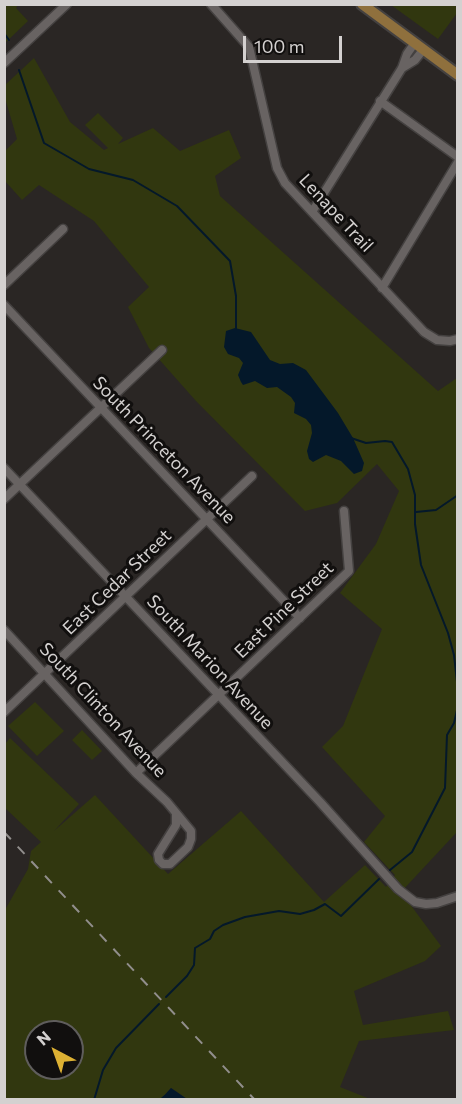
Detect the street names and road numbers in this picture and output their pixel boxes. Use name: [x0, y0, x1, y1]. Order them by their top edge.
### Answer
street label: Lenape Trail: [294, 170, 378, 256]
street label: South Princeton Avenue: [88, 372, 240, 528]
street label: East Cedar Street: [58, 525, 176, 639]
street label: East Pine Street: [230, 557, 338, 663]
street label: South Marion Avenue: [142, 591, 278, 733]
street label: South Clinton Avenue: [35, 638, 171, 782]

